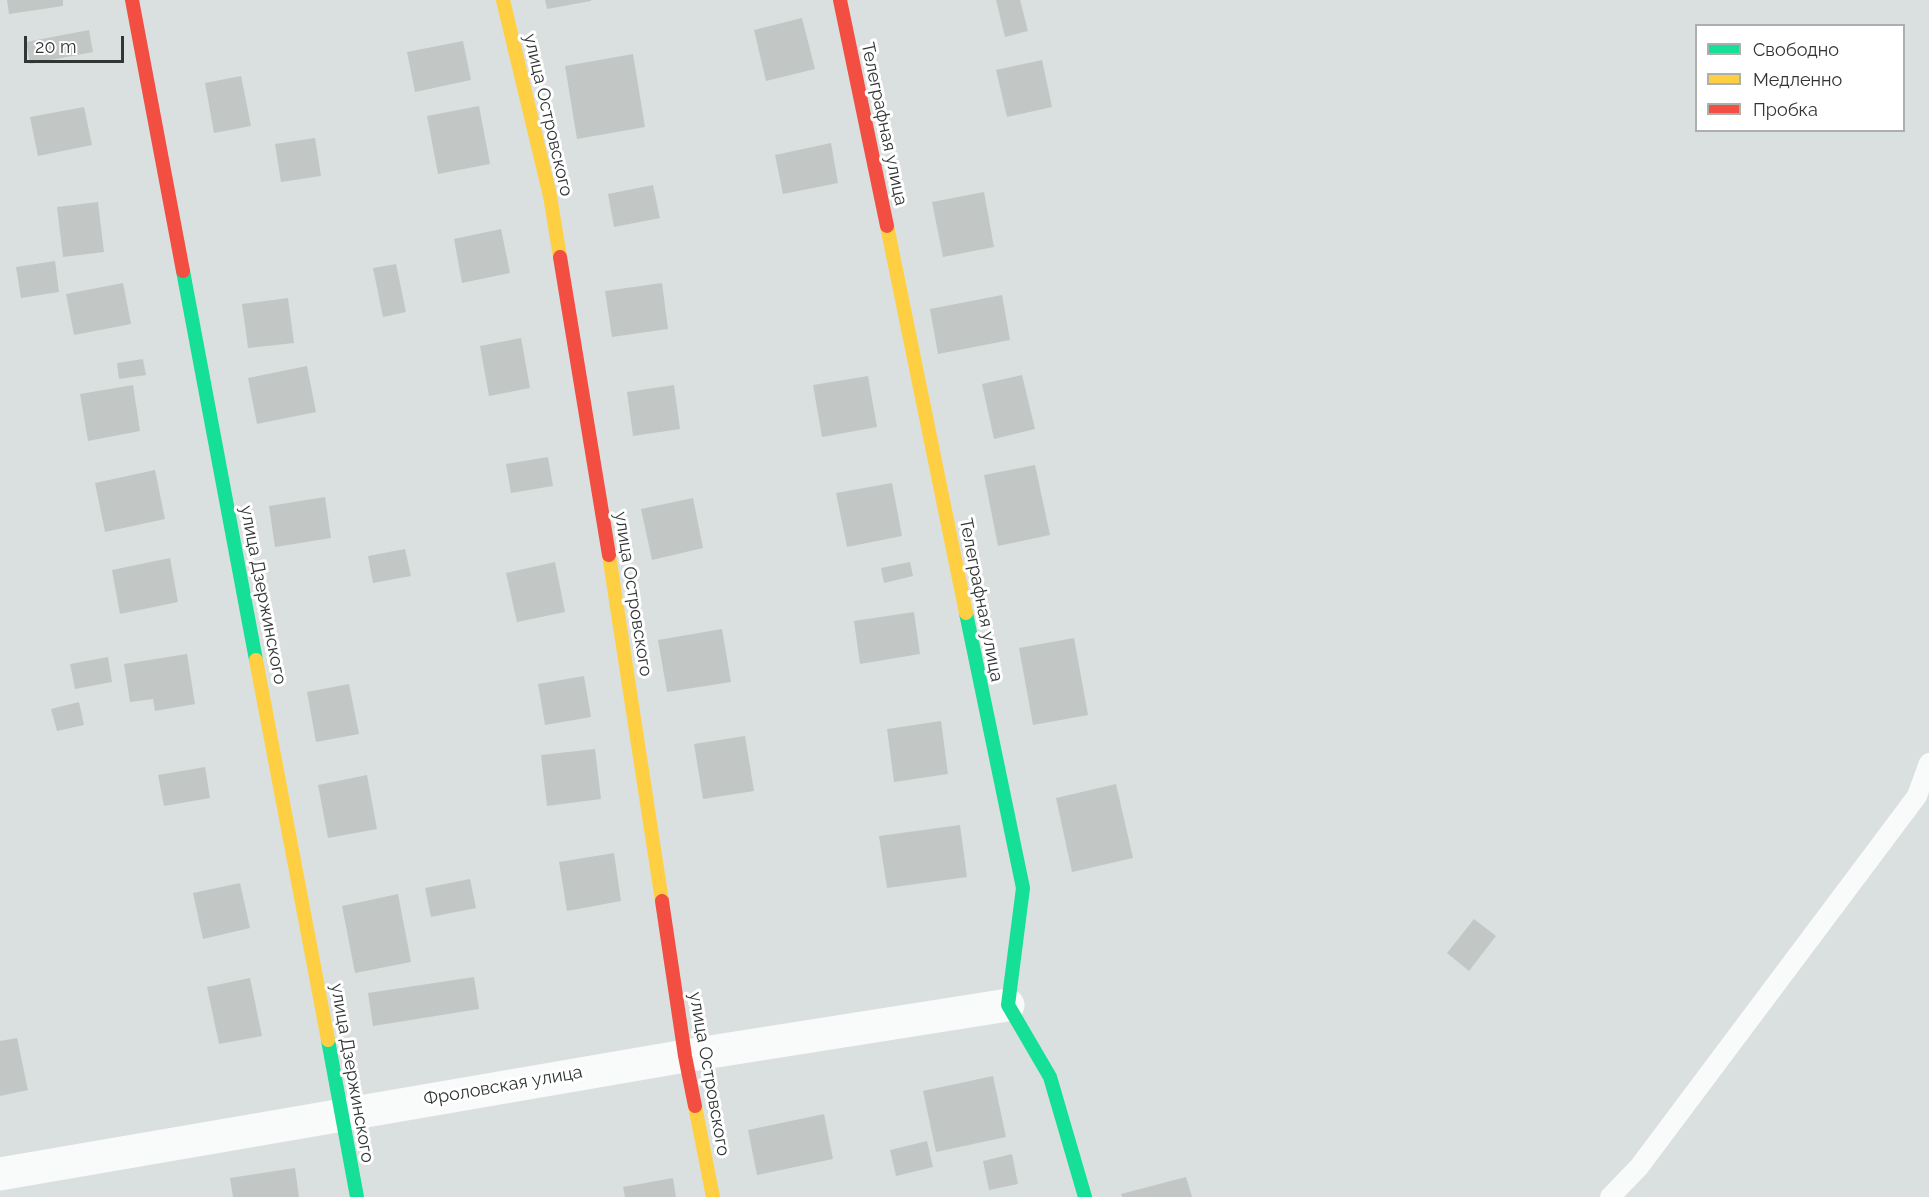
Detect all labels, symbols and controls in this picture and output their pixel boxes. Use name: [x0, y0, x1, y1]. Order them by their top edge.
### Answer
scale bar: [27, 24, 128, 62]
legend: [1695, 24, 1905, 132]
street label: улица Островского: [519, 31, 577, 199]
text: 20 m: [35, 36, 77, 57]
text: Свободно: [1753, 39, 1839, 60]
street label: Телеграфная улица: [856, 40, 912, 208]
text: Медленно: [1753, 69, 1842, 90]
text: Пробка: [1753, 99, 1818, 120]
street label: улица Дзержинского: [235, 504, 291, 686]
street label: улица Островского: [609, 510, 657, 678]
street label: Телеграфная улица: [955, 516, 1007, 684]
street label: улица Дзержинского: [326, 982, 378, 1164]
street label: улица Островского: [684, 990, 734, 1158]
street label: Фроловская улица: [422, 1061, 584, 1111]

